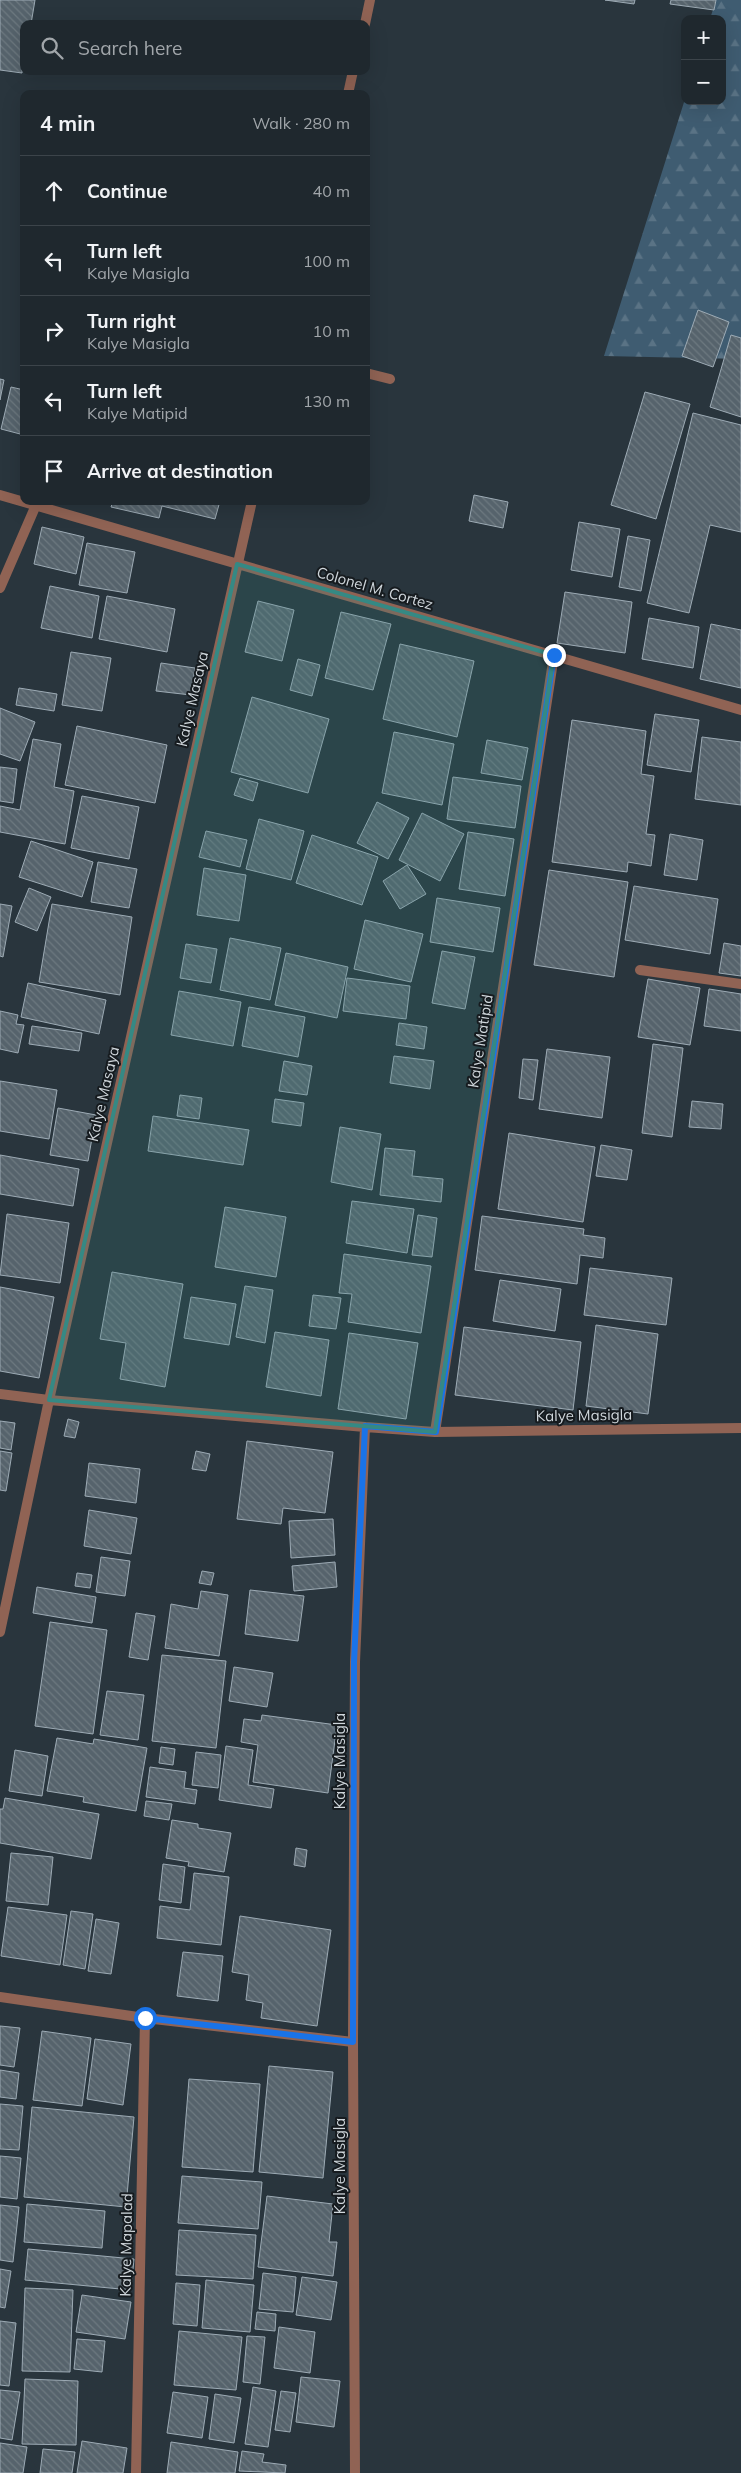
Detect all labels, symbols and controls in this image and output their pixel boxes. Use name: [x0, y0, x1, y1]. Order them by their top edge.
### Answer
map controls: [681, 15, 726, 105]
button: +: [681, 15, 726, 60]
search box: [20, 20, 370, 75]
icon: search: [38, 34, 66, 62]
text: Search here: [78, 36, 182, 60]
button: −: [681, 60, 726, 105]
text: 4 min: [40, 110, 95, 136]
text: Walk · 280 m: [252, 113, 350, 133]
icon: ahead: [40, 177, 68, 205]
text: Continue: [87, 179, 167, 203]
text: 40 m: [313, 181, 350, 201]
text: Turn left: [87, 239, 162, 263]
icon: left: [40, 247, 68, 275]
text: 100 m: [303, 251, 350, 271]
text: Kalye Masigla: [87, 263, 190, 283]
text: Turn right: [87, 309, 176, 333]
icon: right: [40, 317, 68, 345]
text: 10 m: [313, 321, 350, 341]
text: Kalye Masigla: [87, 333, 190, 353]
text: Turn left: [87, 379, 162, 403]
icon: left: [40, 387, 68, 415]
text: 130 m: [303, 391, 350, 411]
text: Kalye Matipid: [87, 403, 188, 423]
icon: arrive: [40, 457, 68, 485]
text: Arrive at destination: [87, 459, 273, 483]
street label: Colonel M. Cortez: [315, 562, 436, 614]
route end: [543, 644, 566, 667]
street label: Kalye Masaya: [172, 650, 212, 748]
street label: Kalye Matipid: [463, 993, 497, 1089]
street label: Kalye Masaya: [83, 1045, 123, 1143]
street label: Kalye Masigla: [536, 1405, 632, 1425]
street label: Kalye Masigla: [330, 1713, 349, 1809]
route start: [134, 2007, 157, 2030]
street label: Kalye Masigla: [330, 2118, 349, 2214]
street label: Kalye Mapalad: [116, 2193, 136, 2297]

